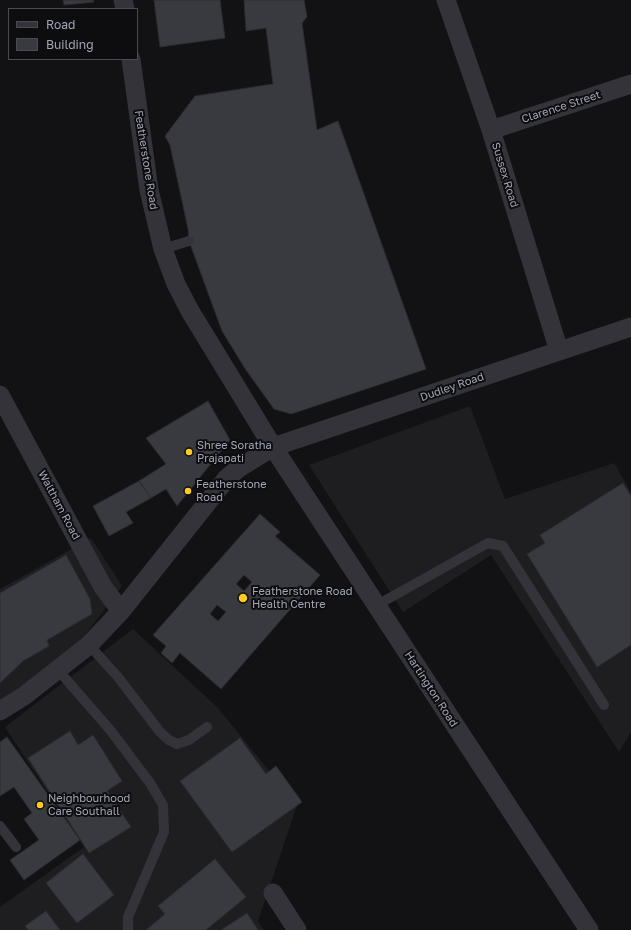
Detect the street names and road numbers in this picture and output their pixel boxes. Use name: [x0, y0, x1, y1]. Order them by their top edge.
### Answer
street label: Clarence Street: [520, 88, 602, 126]
street label: Featherstone Road: [132, 109, 160, 211]
street label: Sussex Road: [489, 141, 521, 209]
street label: Dudley Road: [418, 370, 486, 404]
street label: Waltham Road: [35, 468, 83, 542]
street label: Hartington Road: [402, 649, 460, 729]

